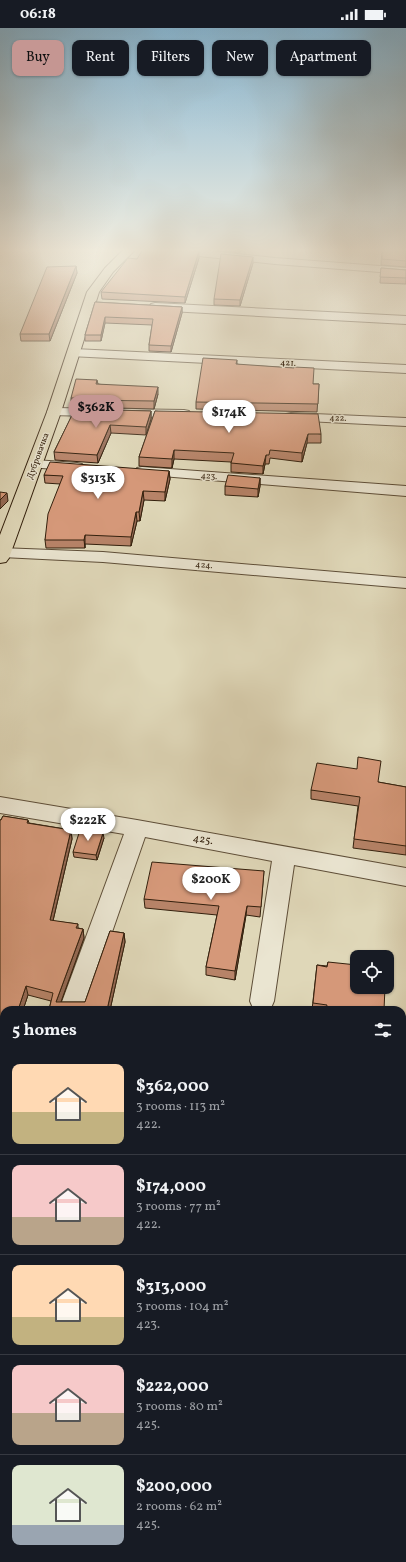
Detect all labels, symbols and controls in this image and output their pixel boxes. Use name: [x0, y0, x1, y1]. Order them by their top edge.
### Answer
text: 06:18: [20, 4, 56, 25]
chip: Buy: [12, 40, 64, 76]
chip: Rent: [72, 40, 129, 76]
chip: Filters: [137, 40, 204, 76]
chip: New: [212, 40, 268, 76]
chip: Apartment: [276, 40, 371, 76]
street label: 421.: [280, 356, 296, 370]
pin: $362K: [68, 395, 124, 429]
text: $362K: [77, 399, 115, 417]
pin: $174K: [201, 400, 257, 434]
text: $174K: [212, 404, 246, 422]
street label: 422.: [329, 411, 347, 425]
street label: Дубровачка: [24, 430, 53, 481]
pin: $313K: [70, 466, 126, 500]
street label: 423.: [200, 469, 218, 483]
text: $313K: [80, 470, 116, 488]
street label: 424.: [195, 558, 213, 572]
pin: $222K: [60, 808, 116, 842]
text: $222K: [70, 812, 106, 830]
street label: 425.: [192, 831, 215, 849]
pin: $200K: [183, 867, 239, 901]
text: $200K: [191, 871, 231, 889]
map controls: [350, 950, 394, 994]
button: locate: [350, 950, 394, 994]
text: 5 homes: [12, 1019, 77, 1042]
icon: filters: [372, 1019, 394, 1041]
text: $362,000: [136, 1075, 209, 1098]
icon: home: [44, 1080, 92, 1128]
text: 3 rooms · 113 m²: [136, 1098, 225, 1116]
text: 422.: [136, 1116, 161, 1134]
text: $174,000: [136, 1175, 206, 1198]
icon: home: [44, 1181, 92, 1229]
text: 3 rooms · 77 m²: [136, 1198, 221, 1216]
text: 422.: [136, 1216, 161, 1234]
text: $313,000: [136, 1275, 206, 1298]
icon: home: [44, 1281, 92, 1329]
text: 3 rooms · 104 m²: [136, 1298, 229, 1316]
text: 423.: [136, 1316, 160, 1334]
text: $222,000: [136, 1375, 209, 1398]
icon: home: [44, 1381, 92, 1429]
text: 3 rooms · 80 m²: [136, 1398, 223, 1416]
text: 425.: [136, 1416, 160, 1434]
text: $200,000: [136, 1475, 212, 1498]
icon: home: [44, 1481, 92, 1529]
text: 2 rooms · 62 m²: [136, 1498, 222, 1516]
text: 425.: [136, 1516, 160, 1534]

